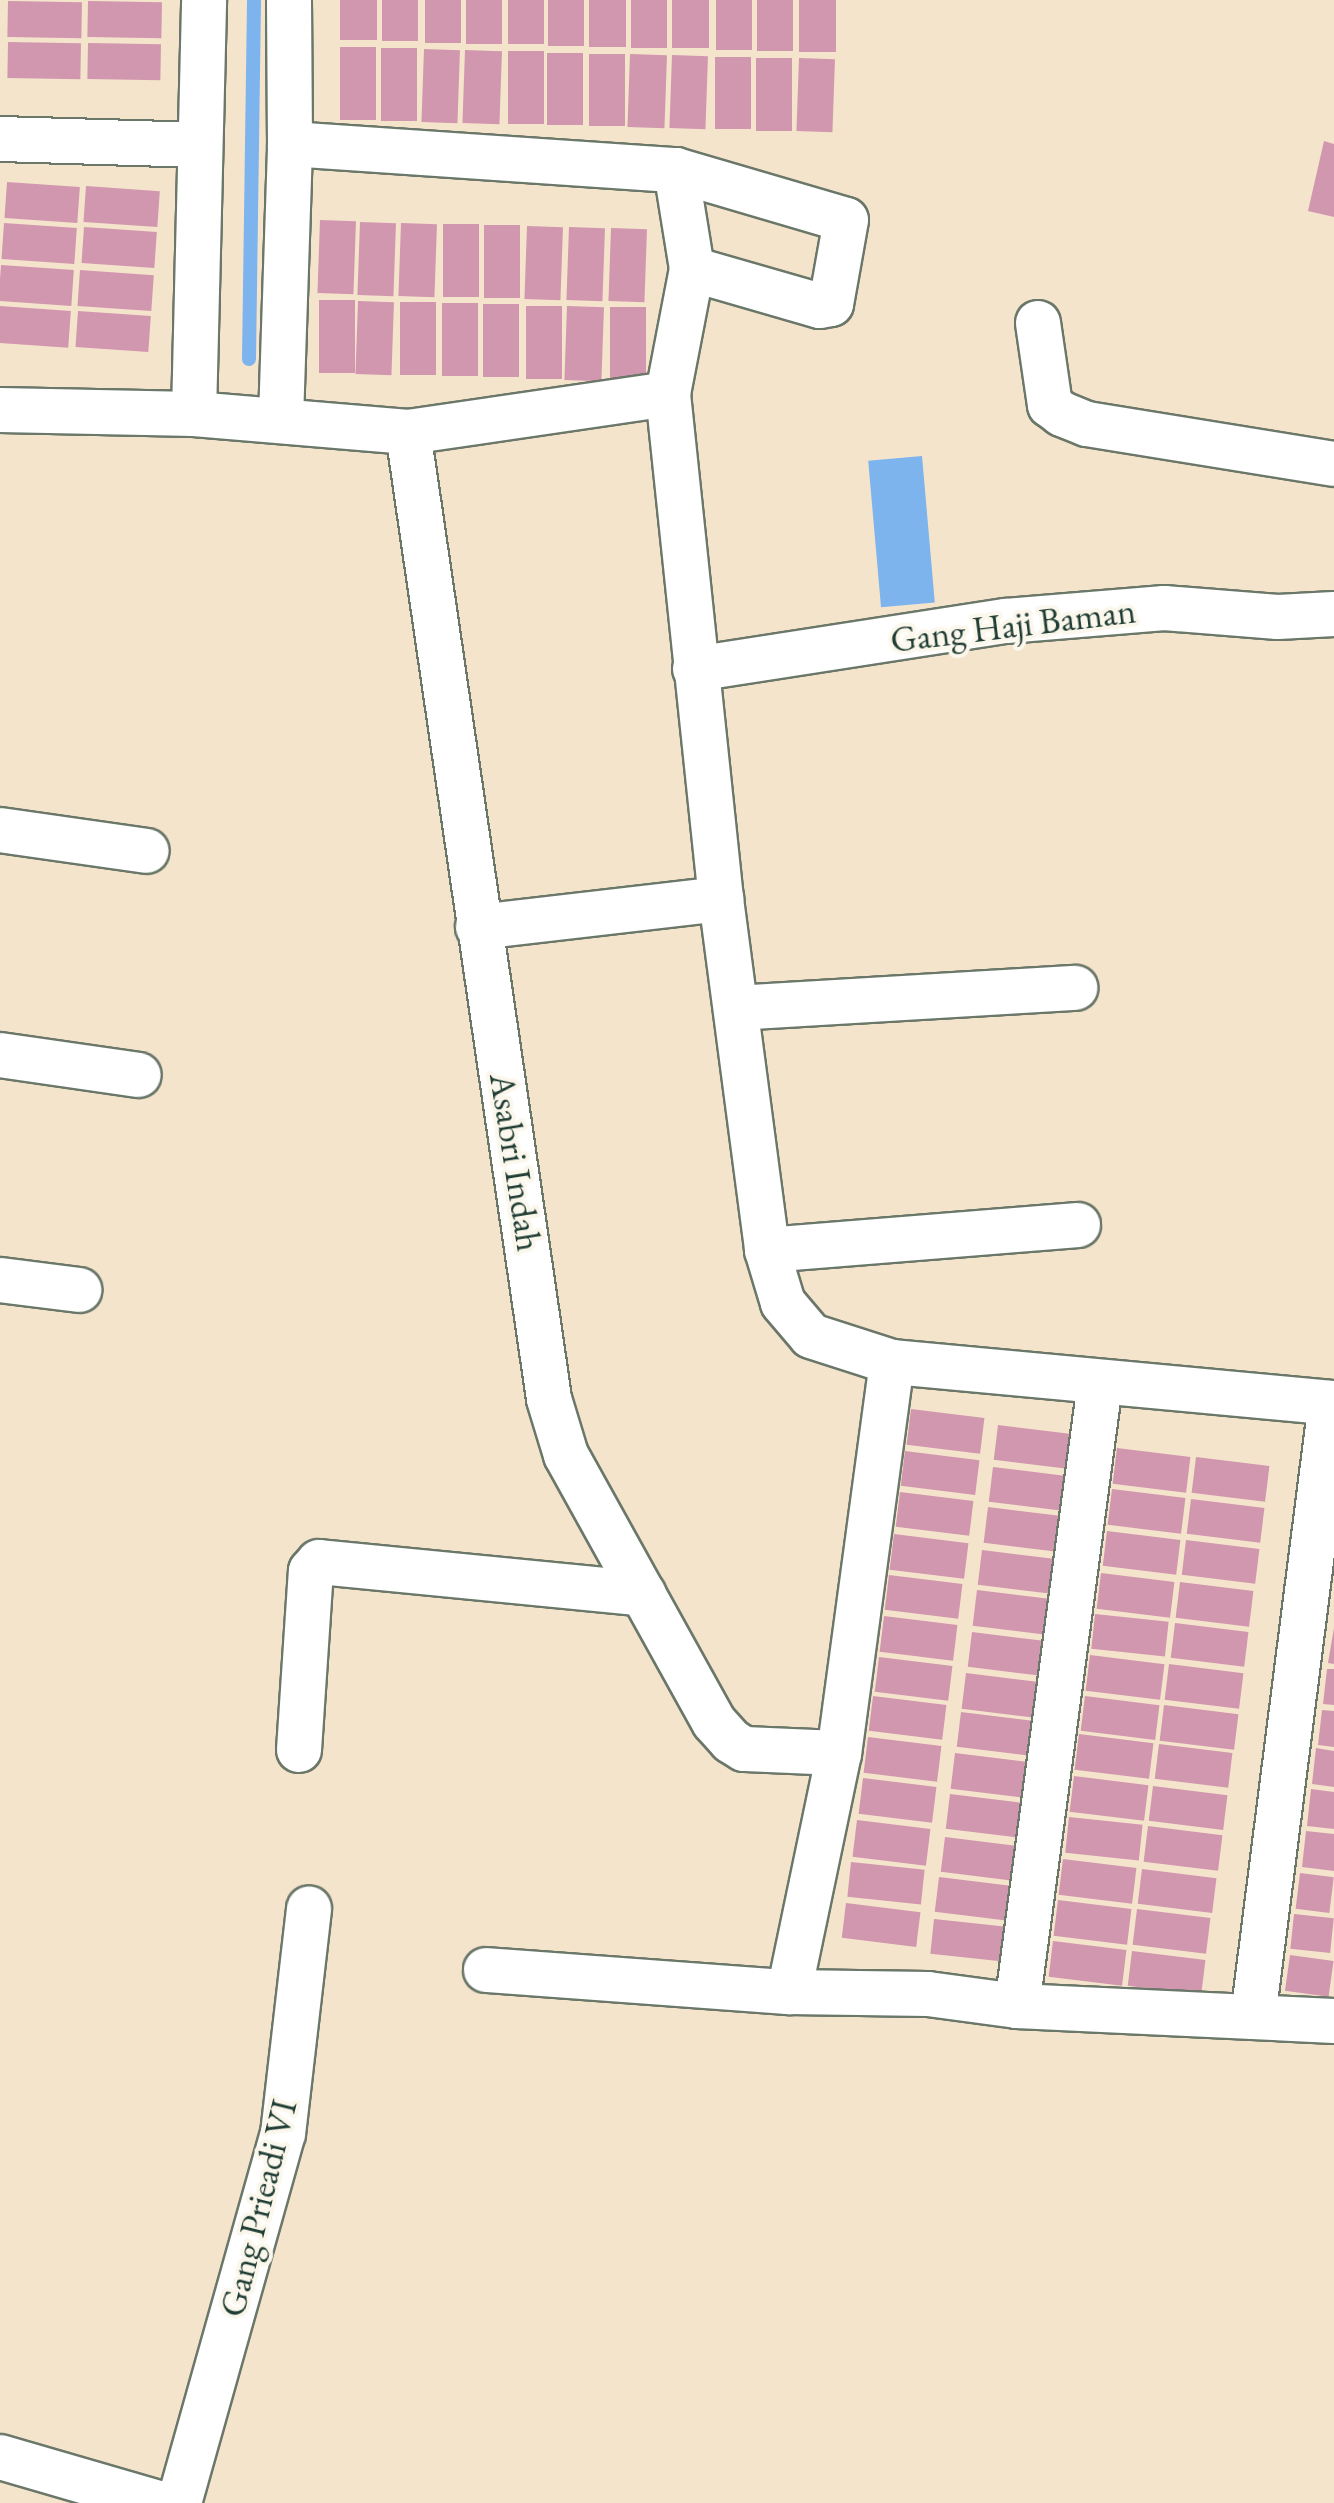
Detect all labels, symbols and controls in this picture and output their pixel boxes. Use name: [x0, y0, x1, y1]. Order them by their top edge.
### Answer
street label: Gang Haji Baman: [888, 589, 1138, 661]
street label: Asabri Indah: [481, 1070, 551, 1254]
street label: Gang Prieadi VI: [210, 2095, 306, 2321]

